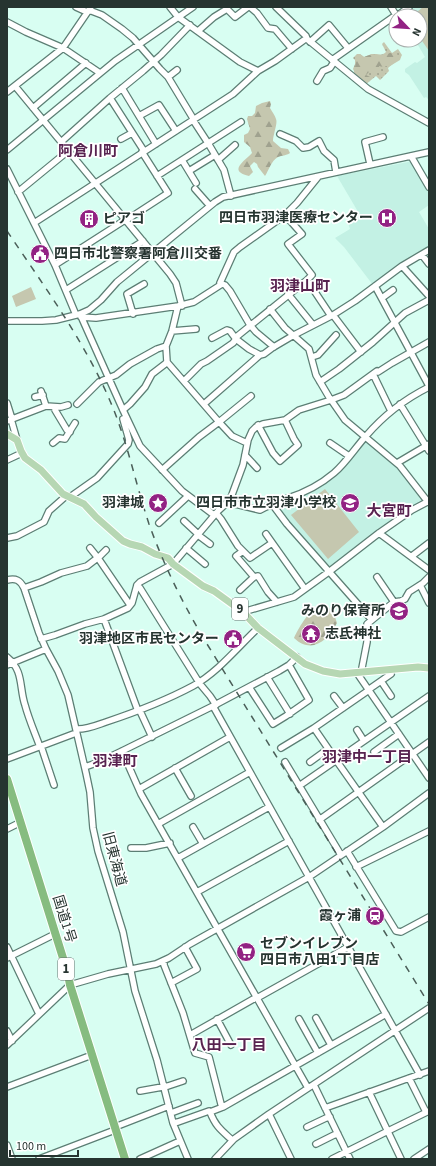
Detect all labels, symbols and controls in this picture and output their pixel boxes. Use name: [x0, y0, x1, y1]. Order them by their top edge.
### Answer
north arrow: [388, 8, 428, 48]
text: N: [408, 26, 425, 39]
district label: 阿倉川町: [58, 141, 118, 162]
hospital icon: 四日市羽津医療センター: [376, 207, 398, 229]
building icon: ピアゴ: [78, 208, 100, 230]
place label: 四日市羽津医療センター: [219, 208, 373, 228]
place label: ピアゴ: [103, 209, 145, 229]
public building icon: 四日市北警察署阿倉川交番: [29, 243, 51, 265]
place label: 四日市北警察署阿倉川交番: [54, 244, 222, 264]
district label: 羽津山町: [270, 276, 330, 297]
place icon: 羽津城: [147, 492, 169, 514]
school or university icon: 四日市市立羽津小学校: [339, 492, 361, 514]
place label: 羽津城: [102, 493, 144, 513]
place label: 四日市市立羽津小学校: [196, 493, 336, 513]
district label: 大宮町: [366, 501, 412, 522]
road number: 9: [232, 598, 248, 620]
school or university icon: みのり保育所: [388, 600, 410, 622]
place label: みのり保育所: [301, 601, 385, 621]
temple icon: 志氐神社: [300, 623, 322, 645]
place label: 志氐神社: [325, 624, 381, 644]
public building icon: 羽津地区市民センター: [222, 628, 244, 650]
place label: 羽津地区市民センター: [79, 629, 219, 649]
district label: 羽津中一丁目: [322, 747, 412, 768]
district label: 羽津町: [92, 751, 138, 772]
street label: 旧東海道: [97, 829, 131, 889]
street label: 国道1号: [47, 893, 81, 945]
station icon: 霞ヶ浦: [364, 905, 386, 927]
place label: 霞ヶ浦: [319, 906, 361, 926]
place label: セブンイレブン 四日市八田1丁目店: [260, 934, 379, 970]
supermarket icon: セブンイレブン 四日市八田1丁目店: [235, 941, 257, 963]
road number: 1: [58, 958, 74, 980]
district label: 八田一丁目: [191, 1035, 267, 1056]
scale bar: [10, 1132, 78, 1158]
text: 100 m: [16, 1138, 46, 1155]

